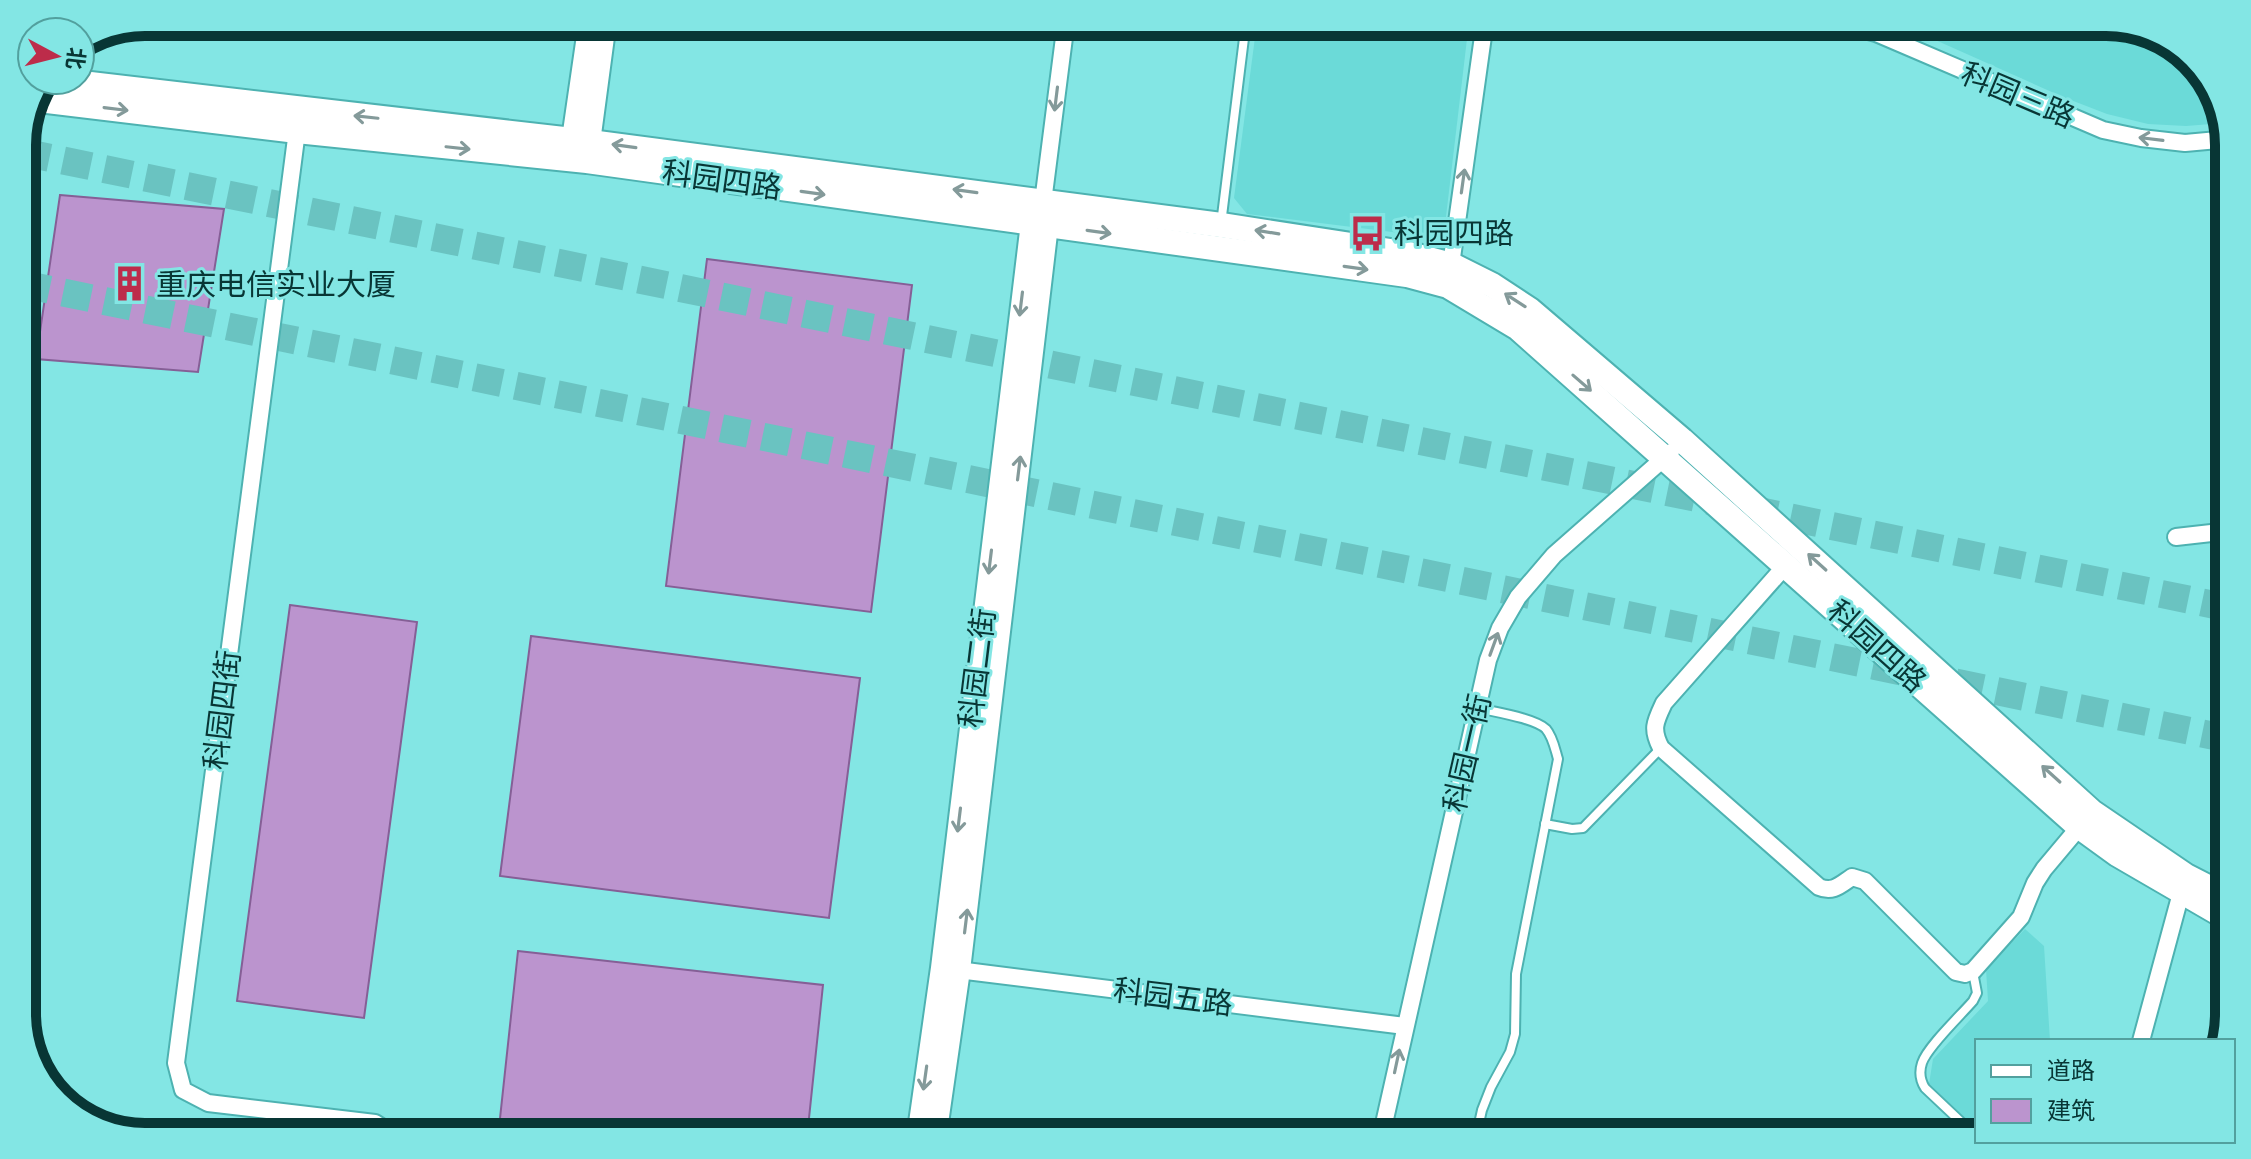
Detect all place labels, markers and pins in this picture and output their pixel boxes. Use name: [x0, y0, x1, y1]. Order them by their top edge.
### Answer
bus stop icon: 科园四路: [1349, 214, 1387, 252]
place label: 科园四路: [1394, 214, 1514, 253]
building icon: 重庆电信实业大厦: [111, 265, 149, 303]
place label: 重庆电信实业大厦: [156, 265, 396, 304]

